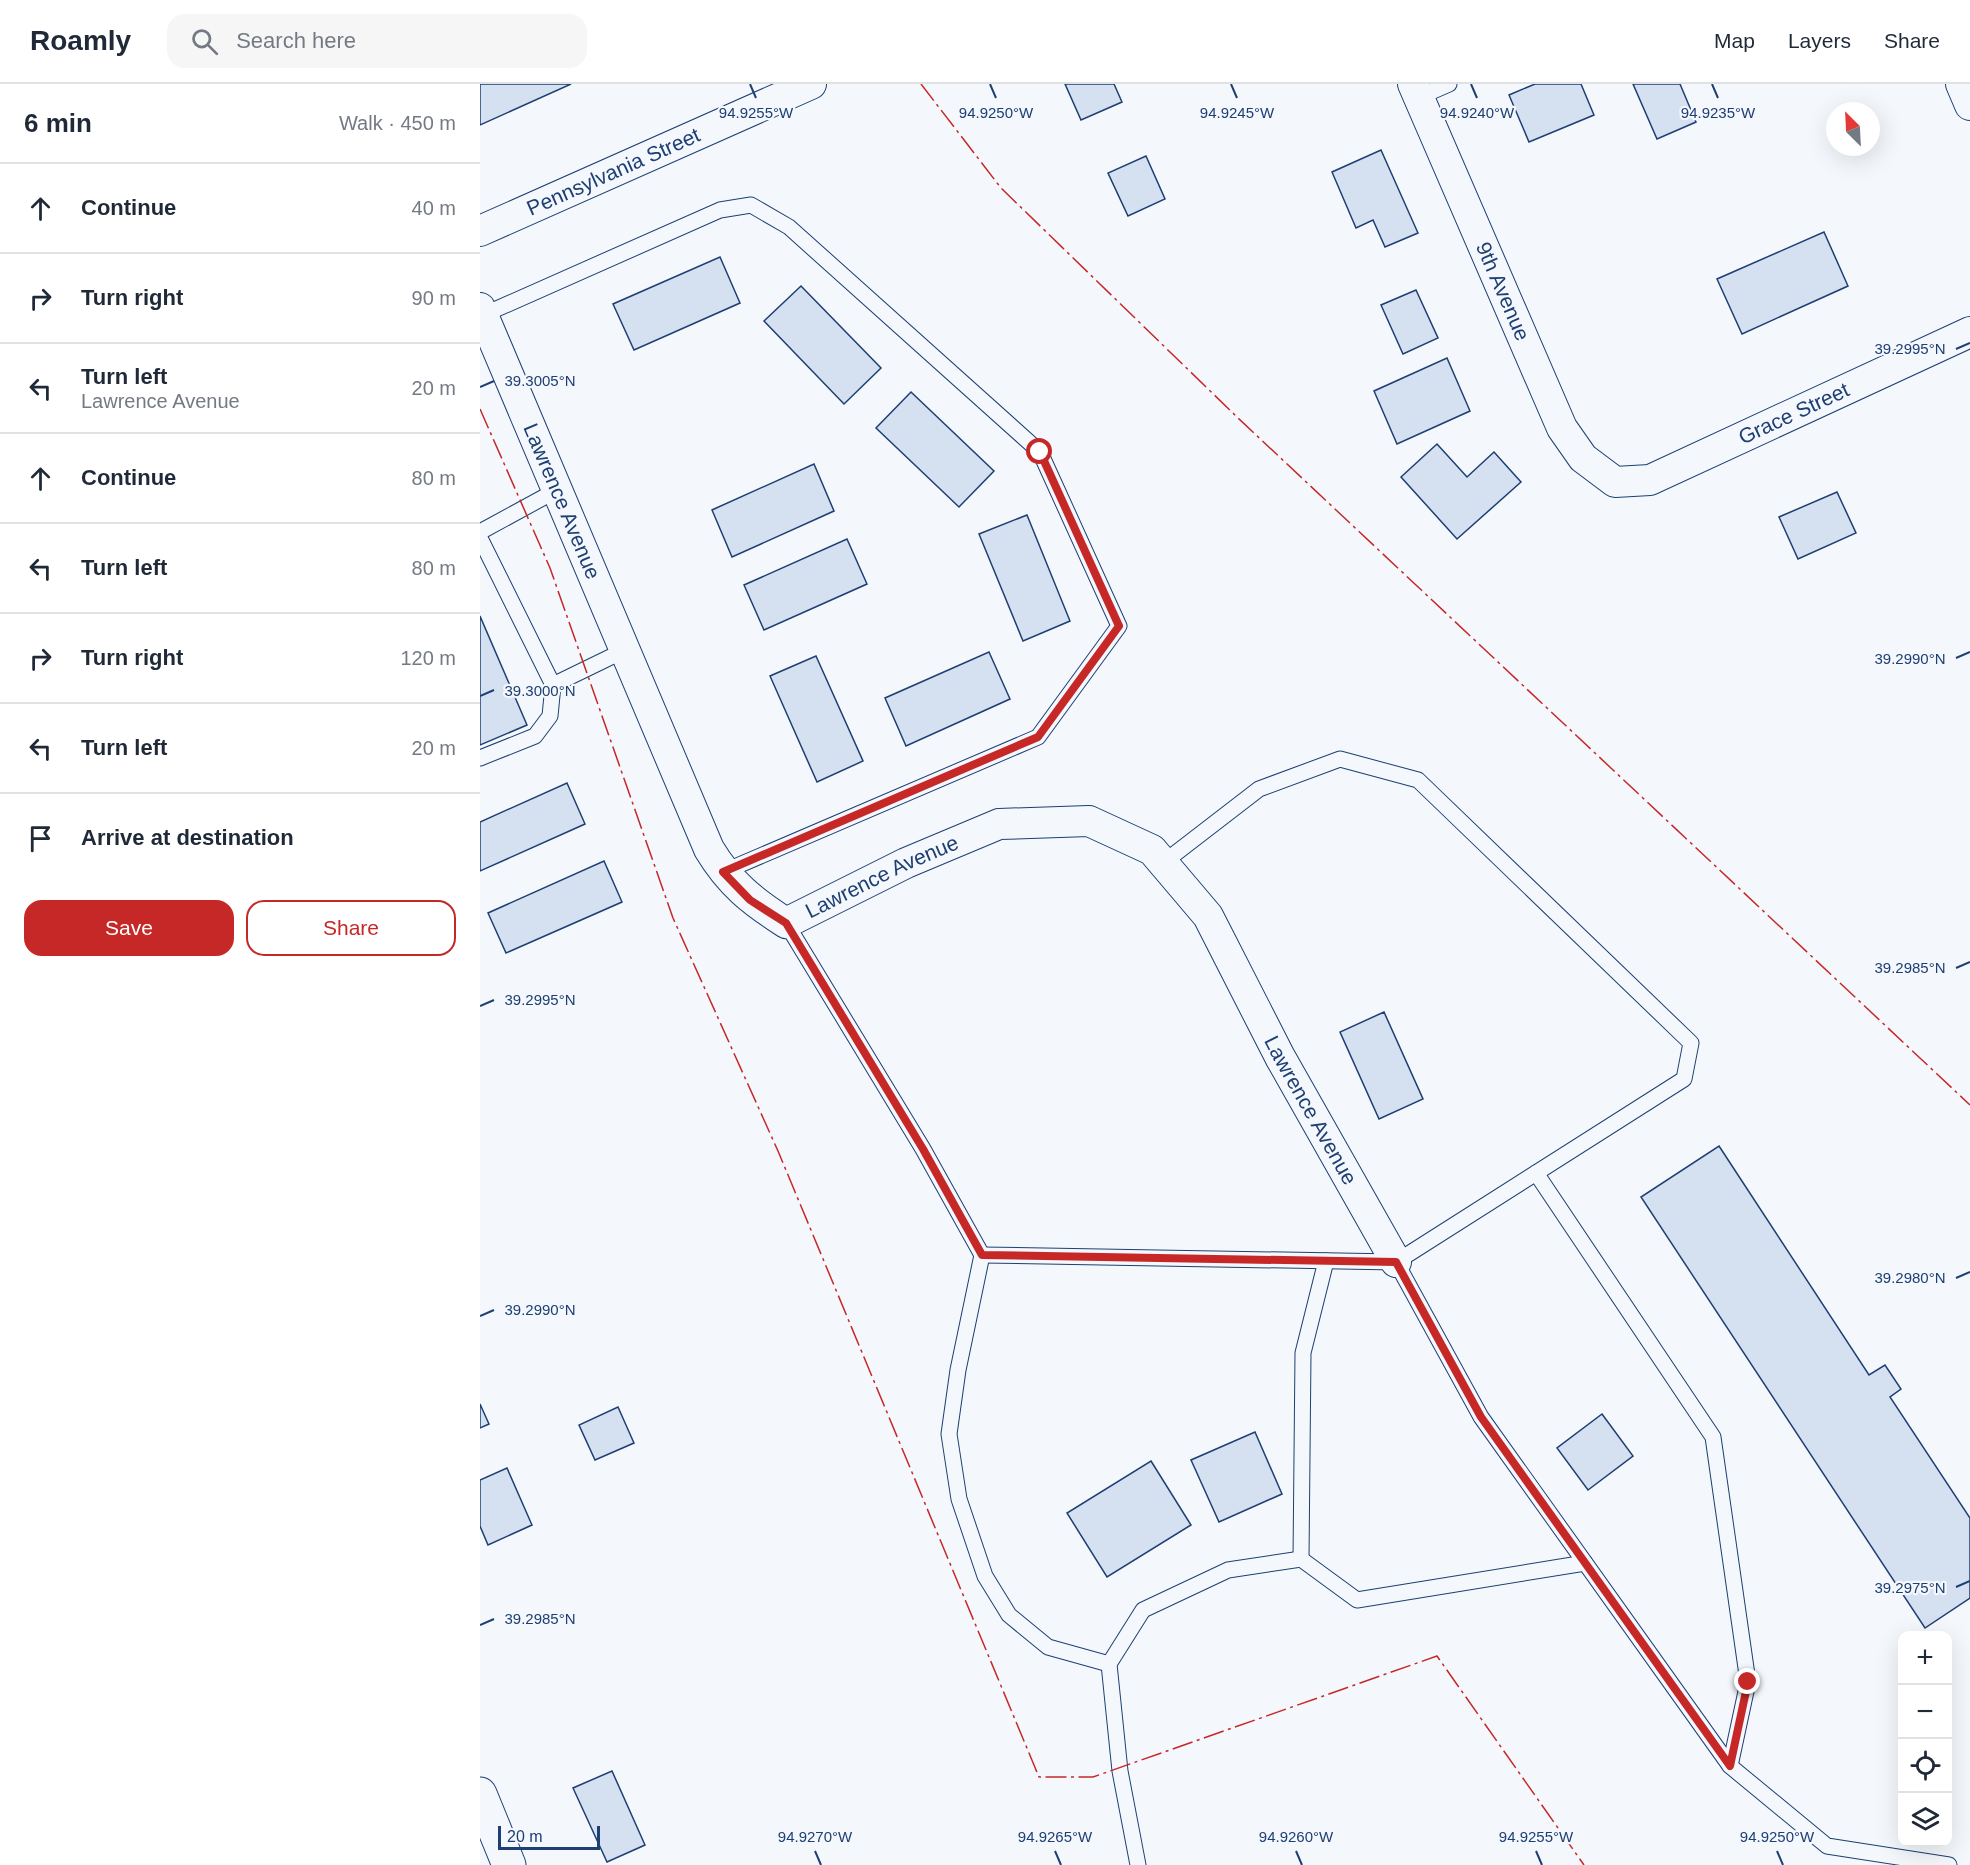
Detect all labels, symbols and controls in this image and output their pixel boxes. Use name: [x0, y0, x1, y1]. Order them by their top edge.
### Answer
search box: [167, 14, 587, 68]
text: Roamly: [30, 25, 131, 56]
icon: search: [188, 25, 221, 58]
text: Search here: [236, 28, 356, 53]
text: Map: [1714, 29, 1755, 52]
text: Layers: [1788, 29, 1851, 52]
text: Share: [1884, 29, 1940, 52]
north arrow: [1826, 102, 1880, 156]
text: 94.9255°W: [719, 104, 794, 121]
text: 94.9250°W: [959, 104, 1034, 121]
text: 94.9245°W: [1200, 104, 1275, 121]
text: 94.9240°W: [1440, 104, 1515, 121]
text: 94.9235°W: [1681, 104, 1756, 121]
text: 6 min: [24, 108, 92, 138]
text: Walk · 450 m: [339, 112, 456, 134]
street label: Pennsylvania Street: [523, 123, 703, 220]
icon: ahead: [24, 192, 57, 225]
text: Continue: [81, 195, 176, 220]
text: 40 m: [412, 197, 456, 219]
street label: 9th Avenue: [1472, 239, 1535, 344]
icon: right: [24, 282, 57, 315]
text: Turn right: [81, 285, 183, 310]
text: 90 m: [412, 287, 456, 309]
text: 39.2995°N: [1874, 340, 1946, 357]
text: Turn left: [81, 364, 167, 389]
icon: left: [24, 372, 57, 405]
text: 39.3005°N: [504, 372, 576, 389]
text: 20 m: [412, 377, 456, 399]
street label: Grace Street: [1735, 378, 1853, 448]
text: Lawrence Avenue: [81, 390, 240, 412]
street label: Lawrence Avenue: [519, 420, 605, 582]
route start: [1026, 438, 1052, 464]
icon: ahead: [24, 462, 57, 495]
text: Continue: [81, 465, 176, 490]
text: 80 m: [412, 467, 456, 489]
icon: left: [24, 552, 57, 585]
text: Turn left: [81, 555, 167, 580]
text: 80 m: [412, 557, 456, 579]
icon: right: [24, 642, 57, 675]
text: Turn right: [81, 645, 183, 670]
text: 120 m: [400, 647, 456, 669]
text: 39.2990°N: [1874, 650, 1946, 667]
text: 39.3000°N: [504, 682, 576, 699]
icon: left: [24, 732, 57, 765]
text: Turn left: [81, 735, 167, 760]
text: 20 m: [412, 737, 456, 759]
icon: arrive: [24, 822, 57, 855]
text: Arrive at destination: [81, 825, 294, 850]
street label: Lawrence Avenue: [801, 830, 962, 922]
button: Save: [24, 900, 234, 956]
button: Share: [246, 900, 456, 956]
text: 39.2985°N: [1874, 959, 1946, 976]
text: 39.2995°N: [504, 991, 576, 1008]
street label: Lawrence Avenue: [1260, 1032, 1362, 1188]
text: 39.2980°N: [1874, 1269, 1946, 1286]
text: 39.2990°N: [504, 1301, 576, 1318]
text: 39.2975°N: [1874, 1579, 1946, 1596]
text: 39.2985°N: [504, 1610, 576, 1627]
map controls: [1898, 1631, 1952, 1847]
button: +: [1898, 1631, 1952, 1685]
route end: [1734, 1668, 1760, 1694]
button: −: [1898, 1685, 1952, 1739]
button: locate: [1898, 1739, 1952, 1793]
button: layers: [1898, 1793, 1952, 1847]
scale bar: [498, 1823, 600, 1850]
text: 20 m: [507, 1828, 543, 1845]
text: 94.9270°W: [778, 1828, 853, 1845]
text: 94.9265°W: [1018, 1828, 1093, 1845]
text: 94.9260°W: [1259, 1828, 1334, 1845]
text: 94.9255°W: [1499, 1828, 1574, 1845]
text: 94.9250°W: [1740, 1828, 1815, 1845]

